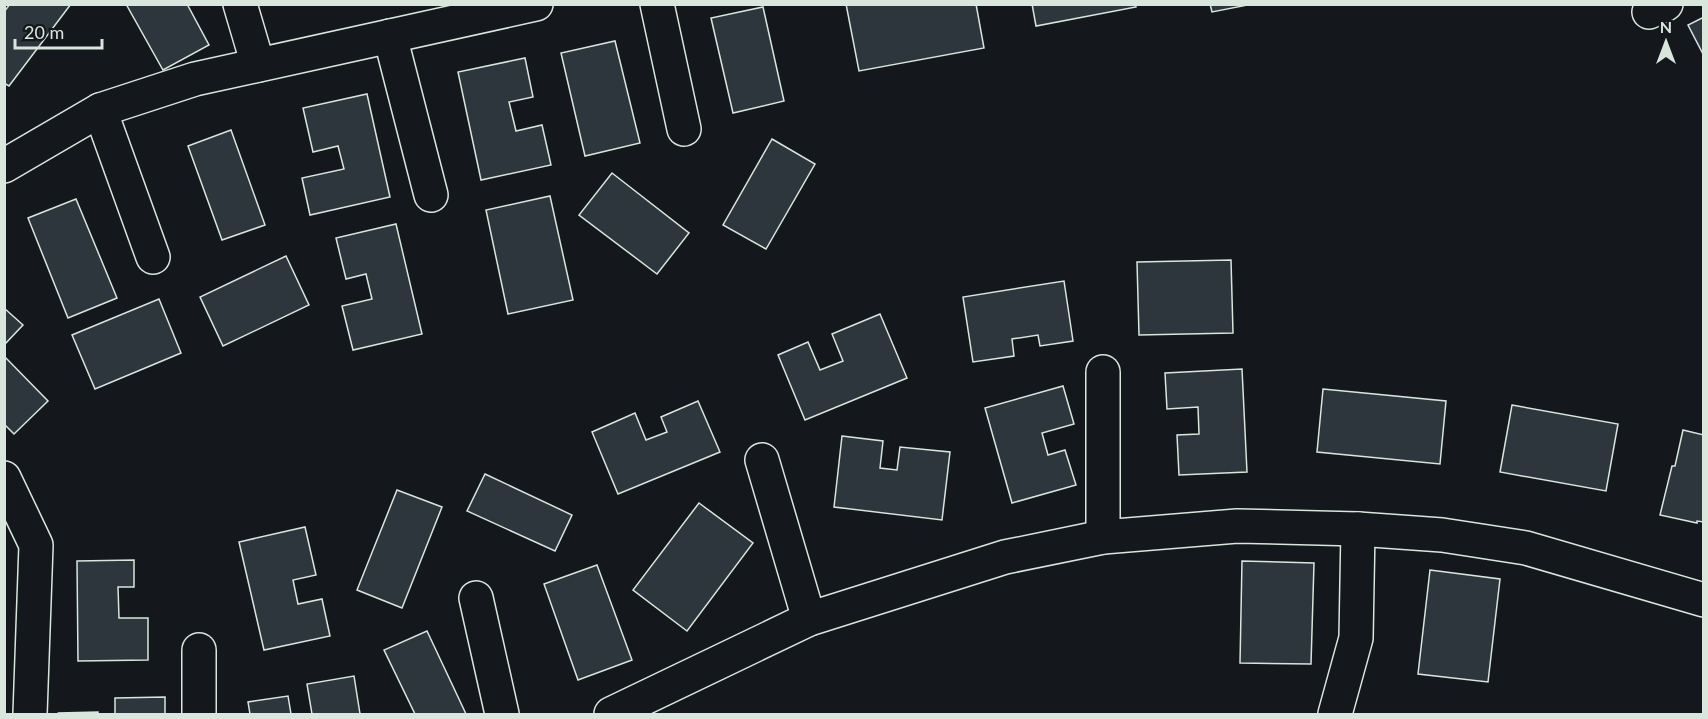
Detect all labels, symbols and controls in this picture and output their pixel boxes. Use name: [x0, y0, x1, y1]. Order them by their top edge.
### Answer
scale bar: [15, 12, 102, 50]
north arrow: [1636, 12, 1696, 72]
text: N: [1660, 17, 1672, 36]
text: 20 m: [24, 21, 64, 43]

